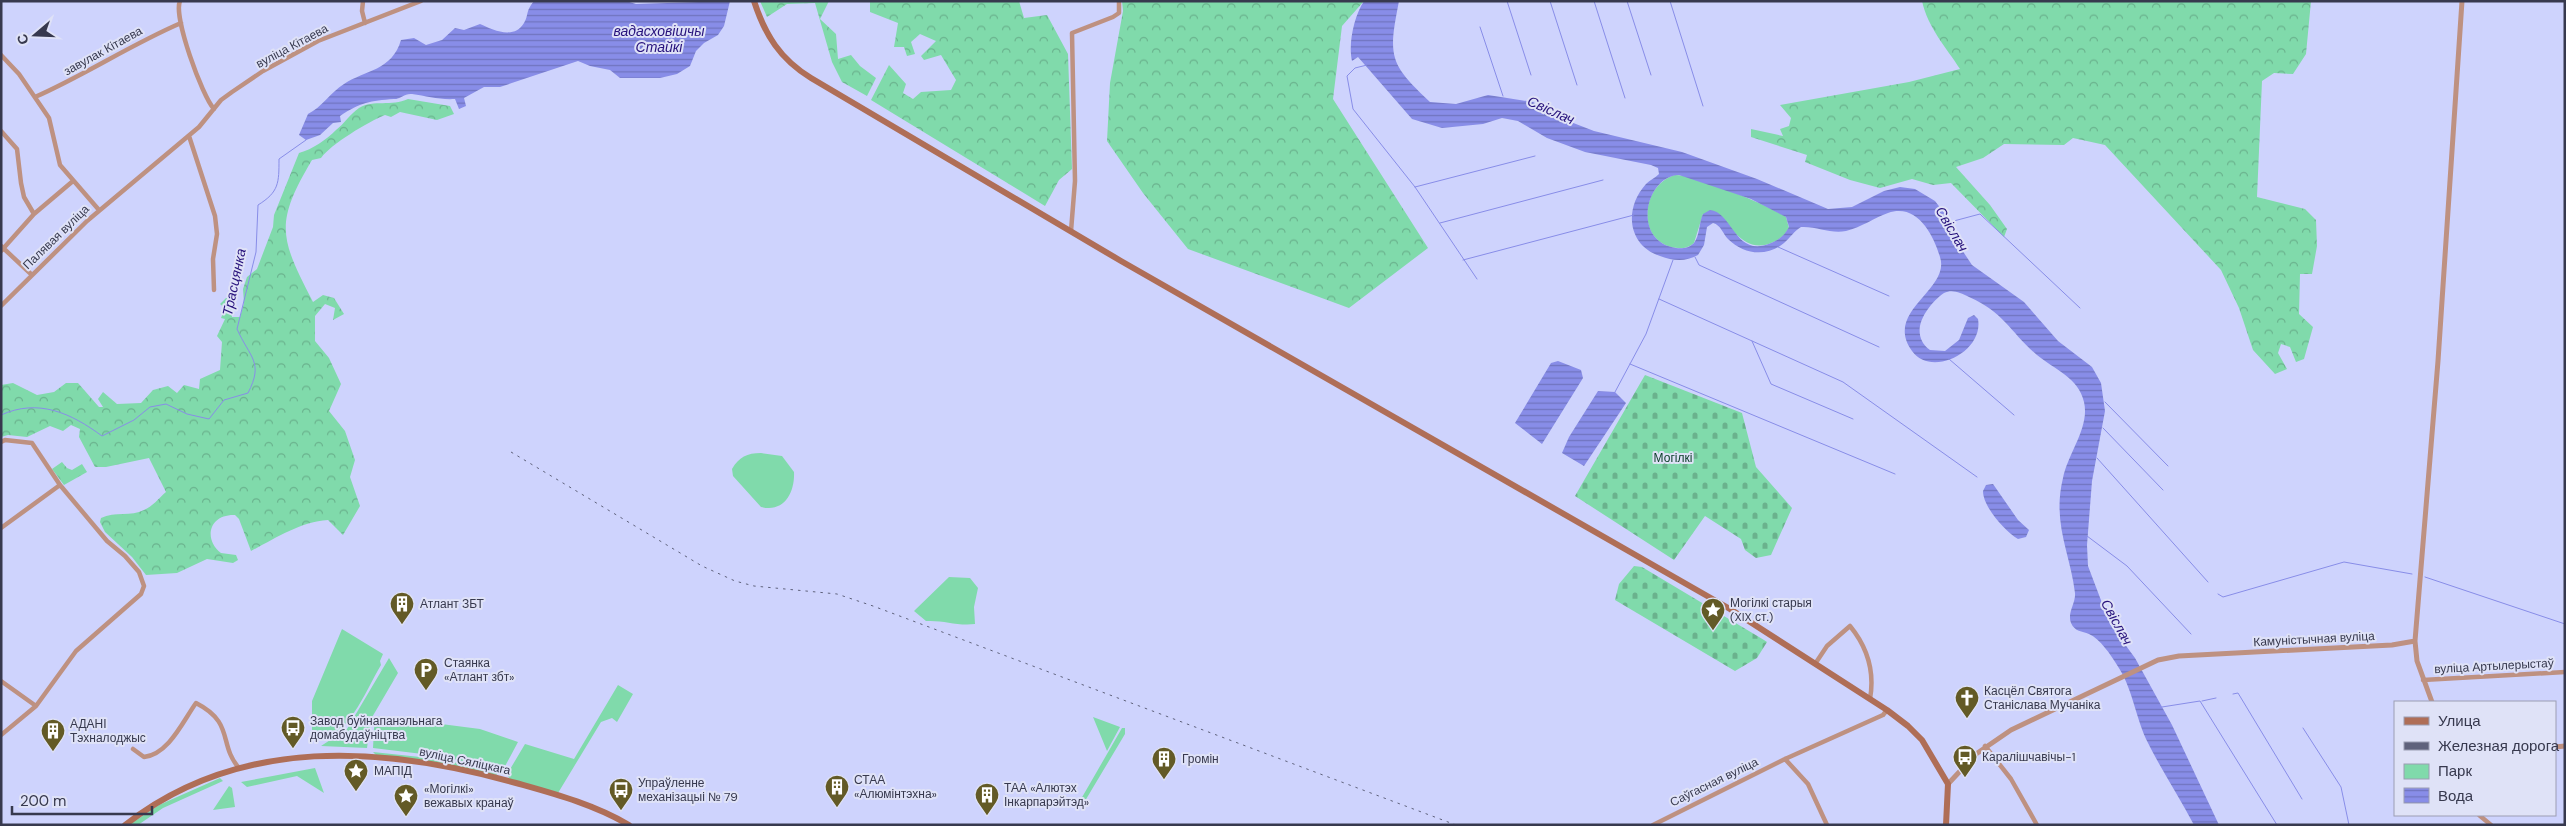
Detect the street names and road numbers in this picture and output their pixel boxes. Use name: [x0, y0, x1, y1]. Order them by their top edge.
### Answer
street label: вуліца Кітаева: [253, 20, 331, 72]
street label: завулак Кітаева: [61, 23, 145, 79]
street label: Палявая вуліца: [19, 201, 93, 273]
street label: Камуністычная вуліца: [2253, 628, 2376, 650]
street label: вуліца Артылерыстаў: [2434, 655, 2554, 677]
street label: вуліца Сяліцкага: [418, 744, 512, 779]
street label: Саўгасная вуліца: [1667, 754, 1761, 810]

